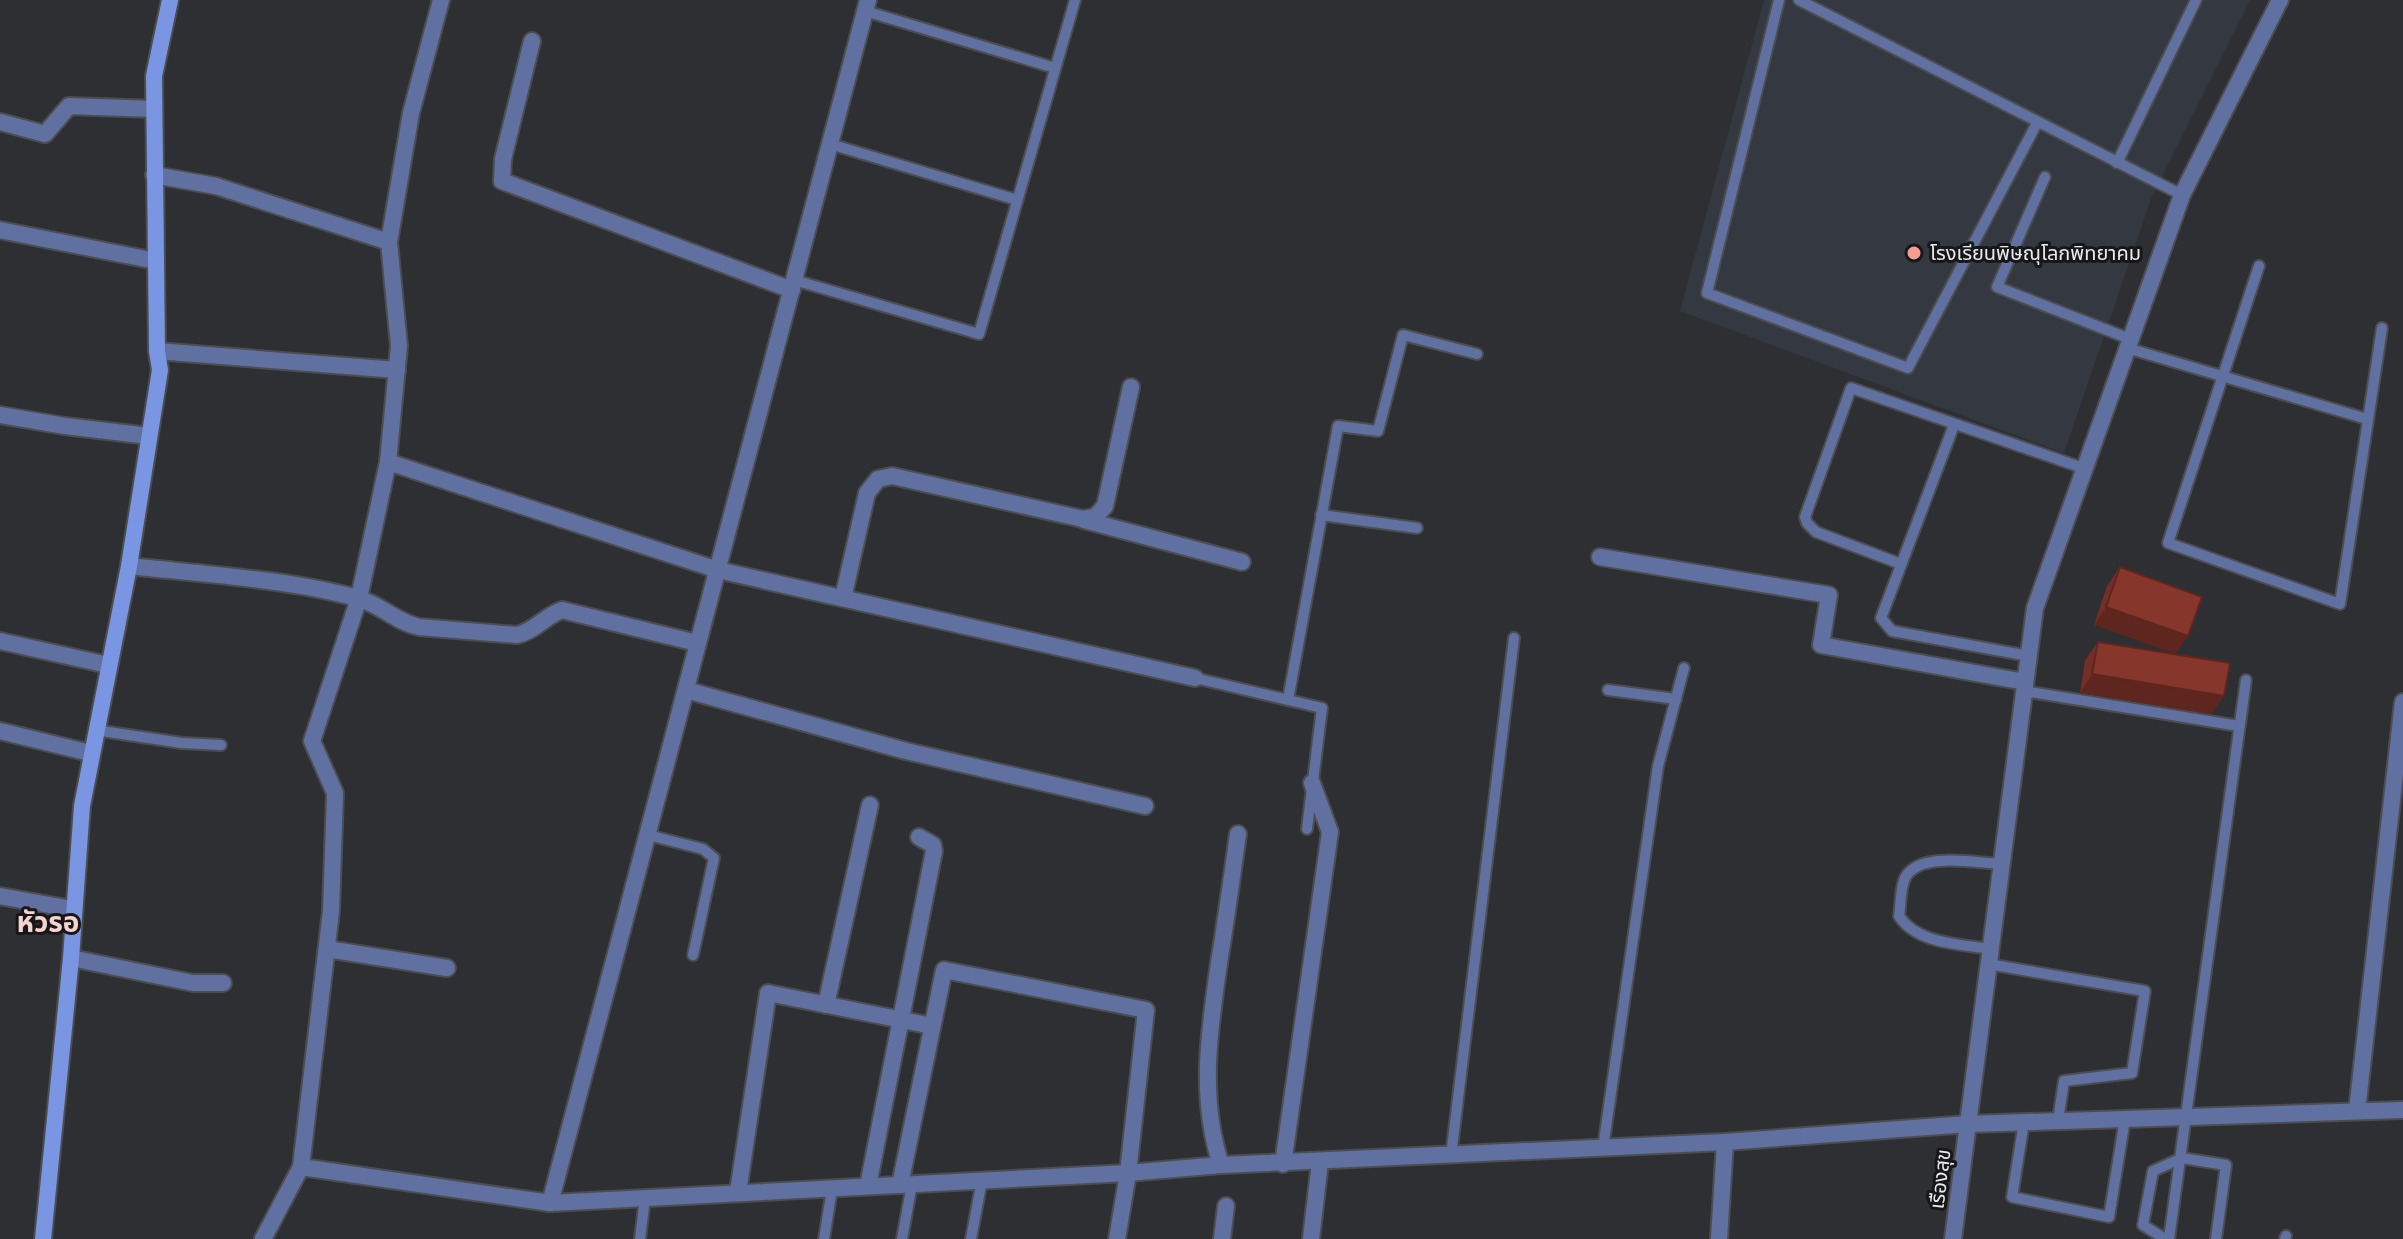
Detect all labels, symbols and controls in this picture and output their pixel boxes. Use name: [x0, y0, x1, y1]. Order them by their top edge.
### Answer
place label: โรงเรียนพิษณุโลกพิทยาคม: [1930, 240, 2141, 265]
marker: โรงเรียนพิษณุโลกพิทยาคม: [1905, 244, 1923, 262]
district label: หัวรอ: [17, 905, 79, 938]
street label: เรืองสุข: [1923, 1148, 1956, 1210]

